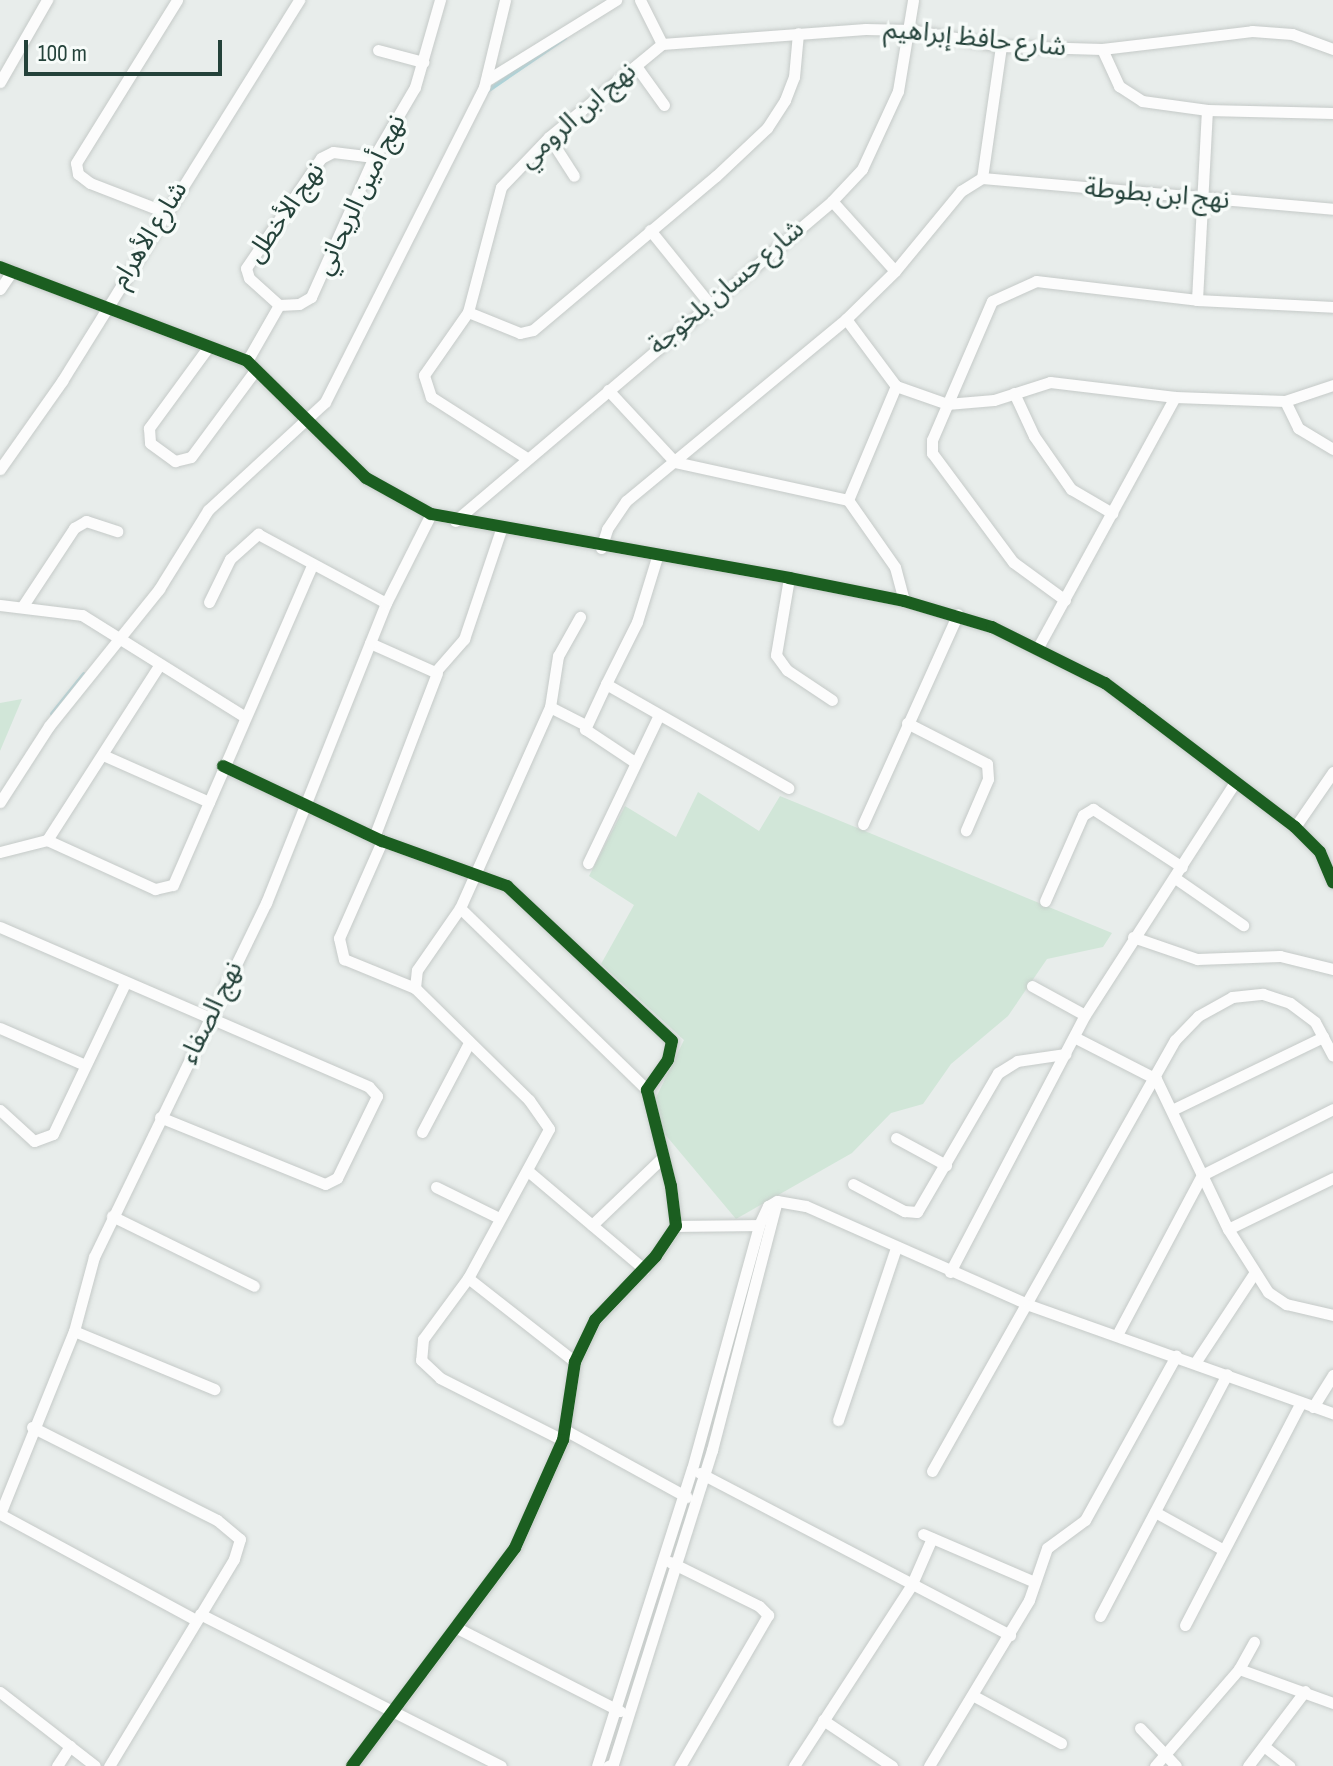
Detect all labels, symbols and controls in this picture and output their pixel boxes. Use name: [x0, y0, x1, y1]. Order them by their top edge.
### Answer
street label: شارع حافظ إبراهيم: [882, 14, 1068, 64]
scale bar: [28, 24, 226, 74]
text: 100 m: [38, 39, 87, 68]
street label: نهج ابن الرومي: [513, 57, 643, 175]
street label: نهج أمين الريحاني: [309, 110, 413, 280]
street label: نهج الأخطل: [240, 157, 332, 269]
street label: نهج ابن بطوطة: [1083, 173, 1231, 217]
street label: شارع الأهرام: [105, 176, 195, 294]
street label: شارع حسان بلخوجة: [643, 214, 811, 362]
street label: نهج الصفاء: [174, 957, 250, 1069]

